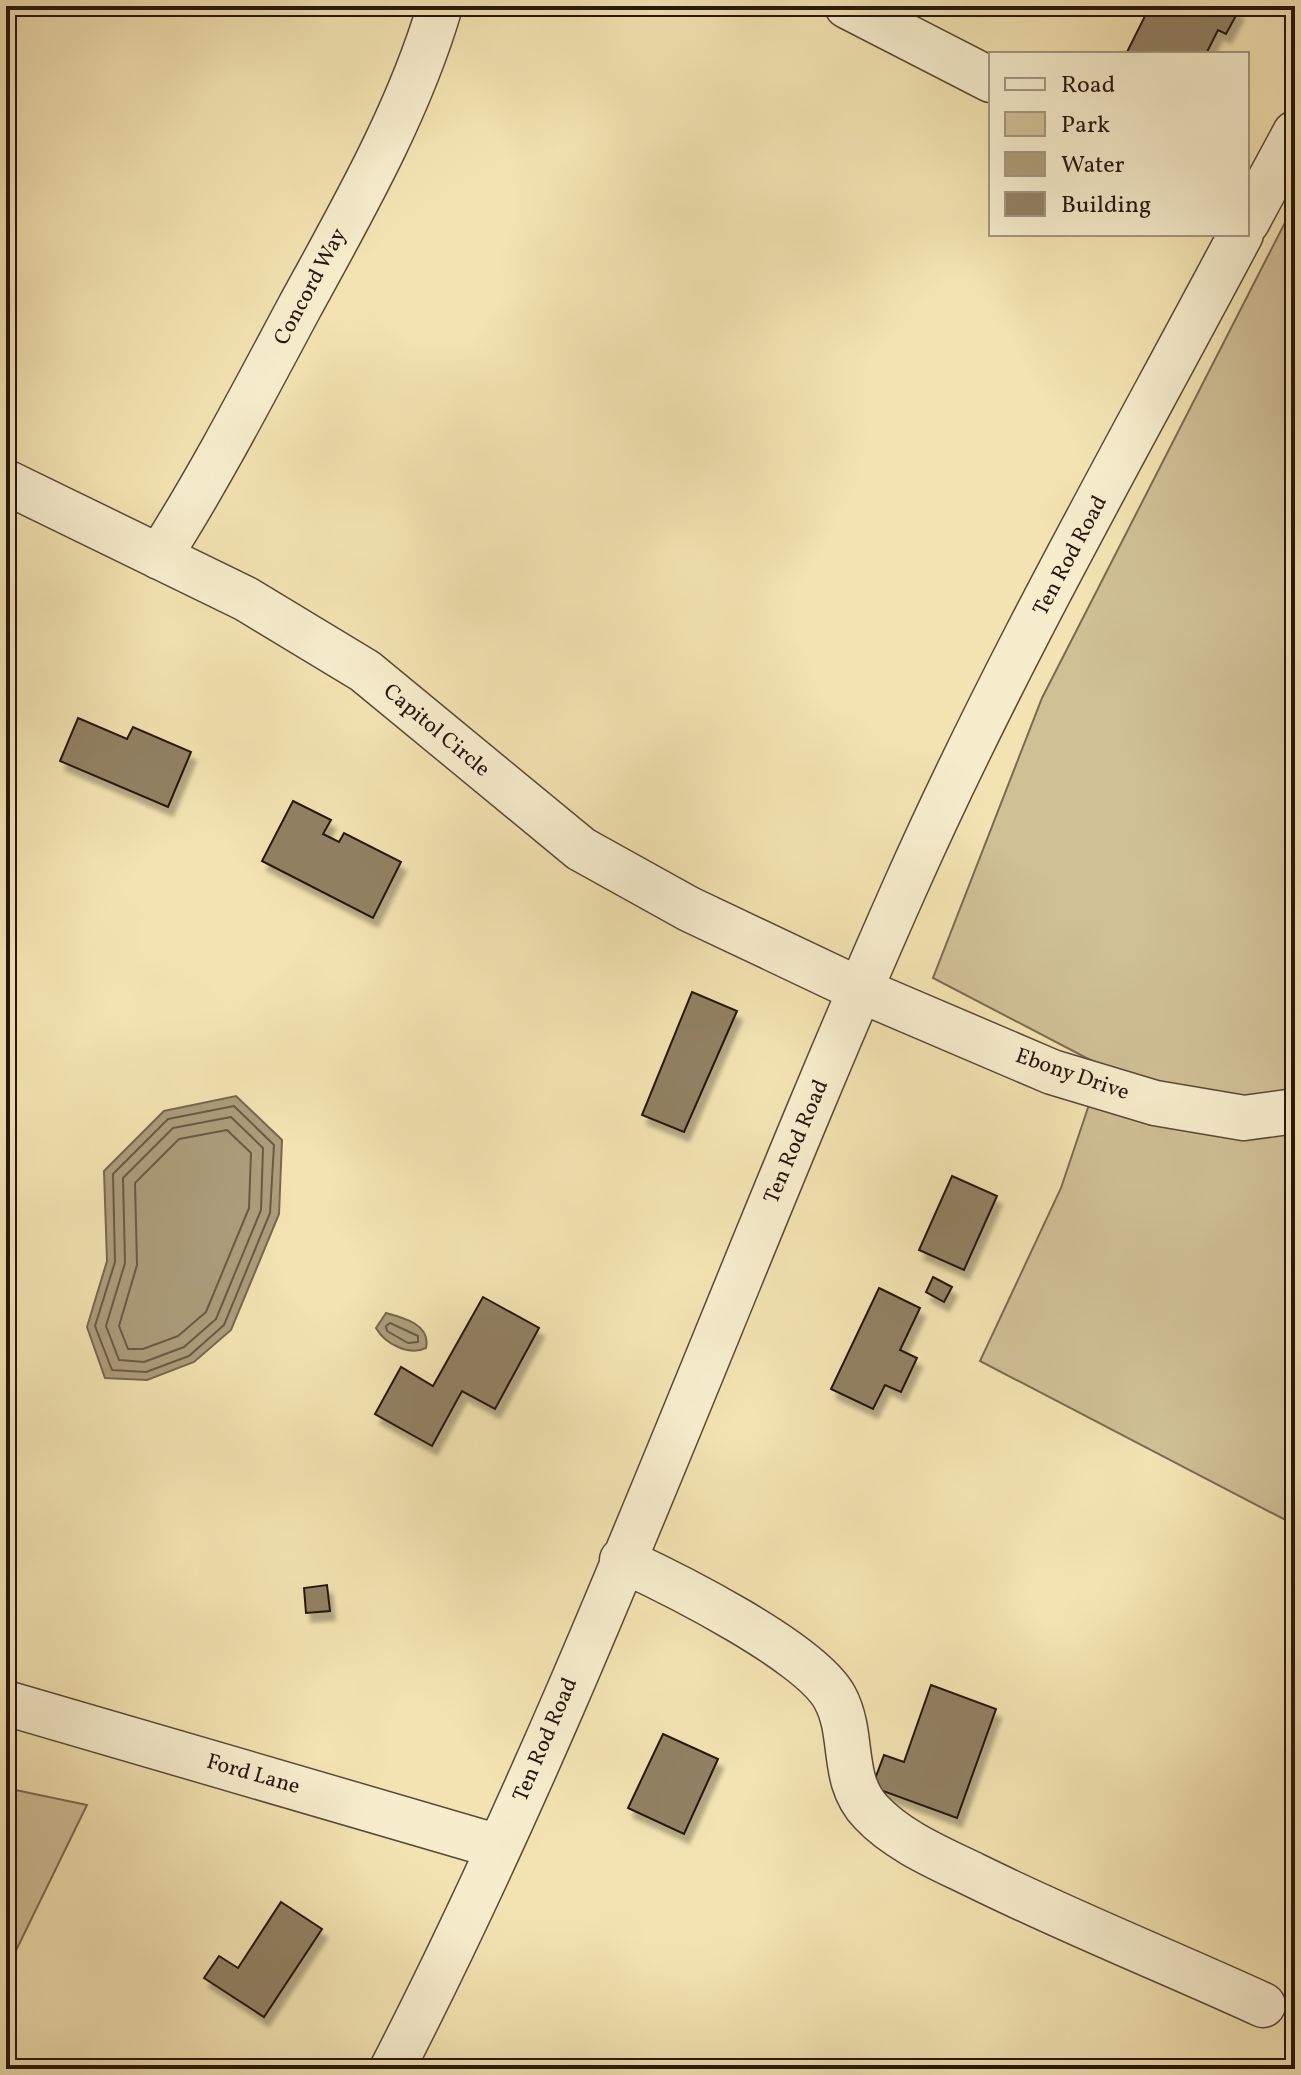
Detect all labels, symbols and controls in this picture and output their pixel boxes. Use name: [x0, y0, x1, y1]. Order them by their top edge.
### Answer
legend: [989, 52, 1249, 236]
text: Road: [1061, 69, 1115, 103]
text: Park: [1061, 109, 1110, 143]
text: Water: [1061, 149, 1125, 183]
text: Building: [1061, 189, 1151, 223]
street label: Concord Way: [267, 223, 355, 351]
street label: Ten Rod Road: [1026, 490, 1116, 622]
street label: Capitol Circle: [376, 677, 496, 785]
street label: Ebony Drive: [1011, 1041, 1133, 1109]
street label: Ten Rod Road: [757, 1075, 837, 1209]
street label: Ten Rod Road: [506, 1673, 586, 1807]
street label: Ford Lane: [203, 1747, 303, 1803]

